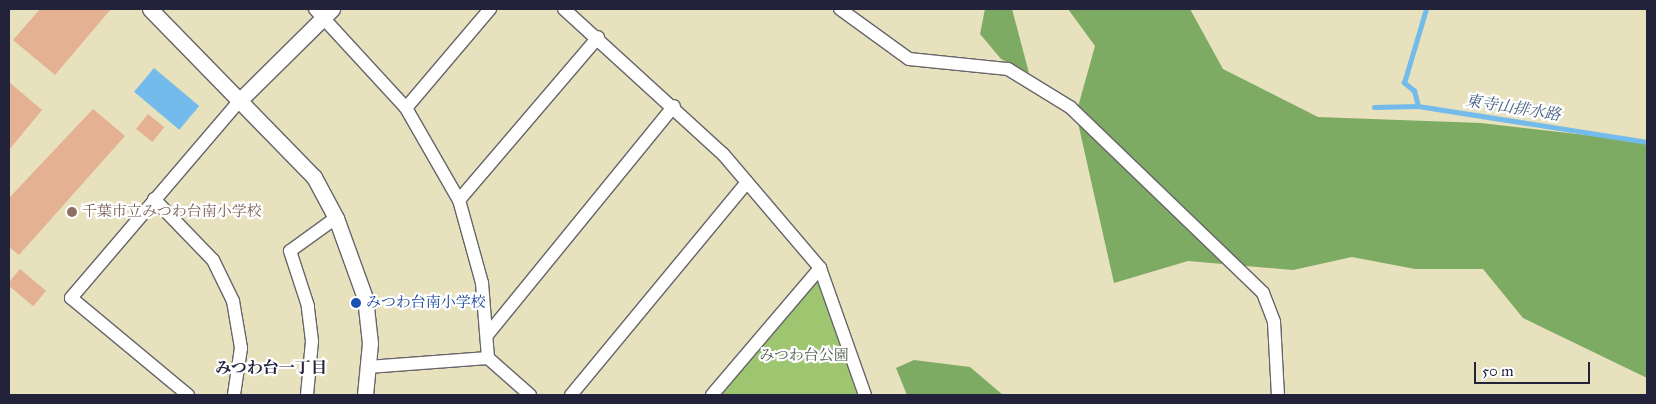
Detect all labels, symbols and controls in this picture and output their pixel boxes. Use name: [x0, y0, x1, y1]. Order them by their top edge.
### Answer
water label: 東寺山排水路: [1464, 91, 1562, 125]
place label: 千葉市立みつわ台南小学校: [82, 203, 262, 221]
marker: 千葉市立みつわ台南小学校: [66, 206, 78, 218]
place label: みつわ台南小学校: [366, 294, 486, 312]
marker: みつわ台南小学校: [350, 297, 362, 309]
park label: みつわ台公園: [759, 347, 849, 365]
scale bar: [1476, 352, 1592, 384]
district label: みつわ台一丁目: [215, 358, 327, 378]
text: 50 m: [1482, 362, 1514, 380]

